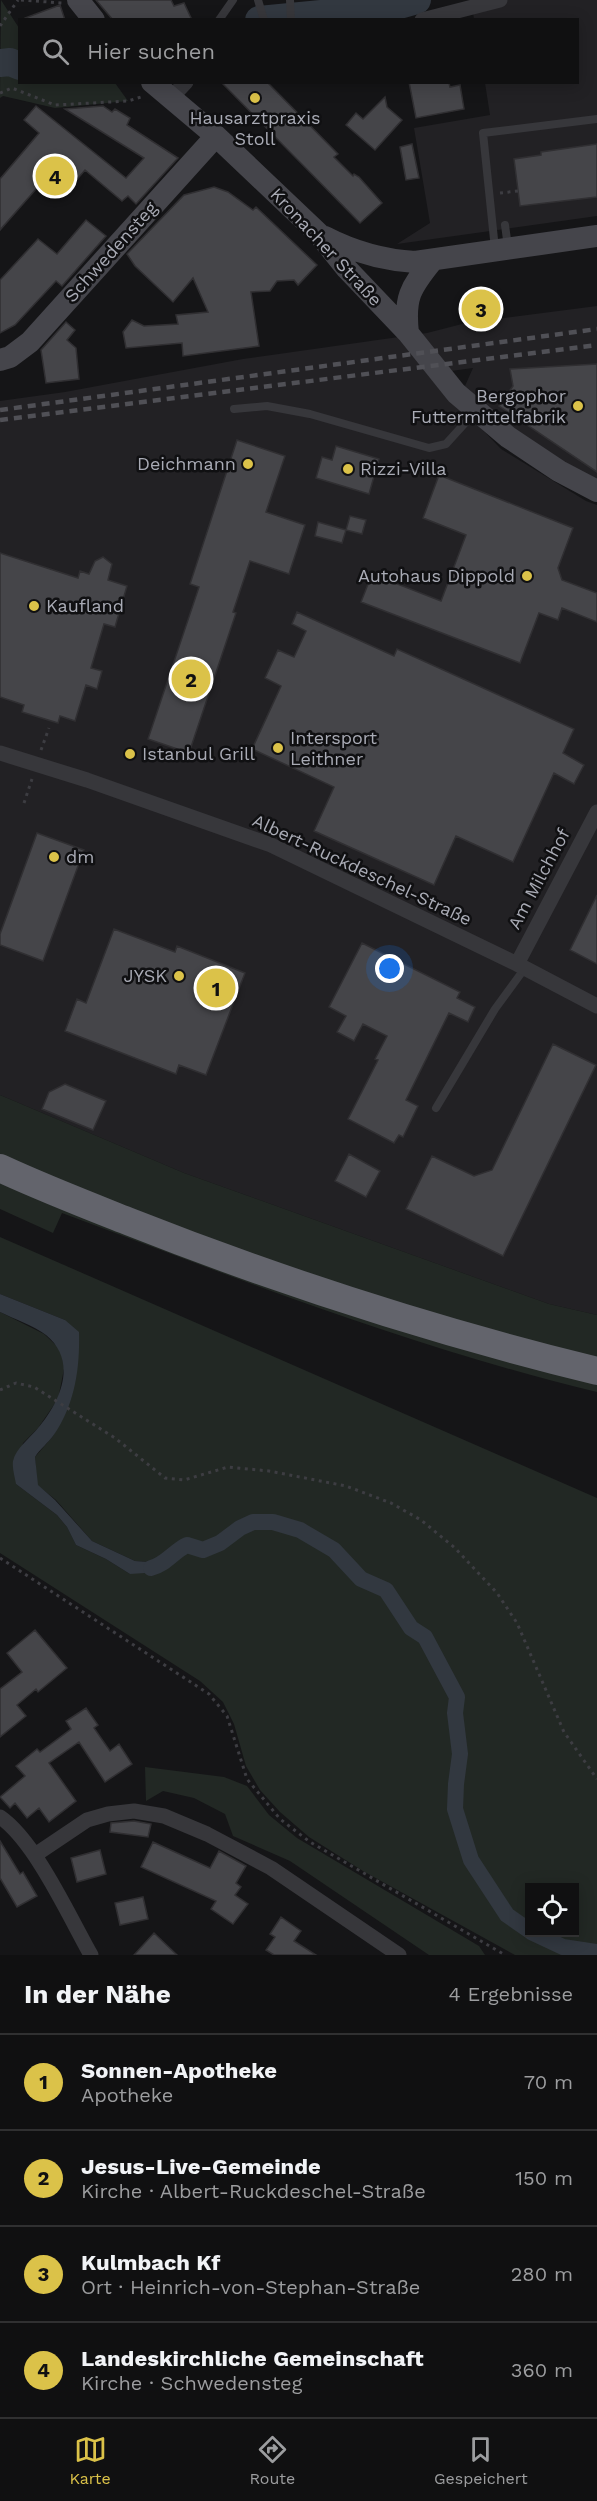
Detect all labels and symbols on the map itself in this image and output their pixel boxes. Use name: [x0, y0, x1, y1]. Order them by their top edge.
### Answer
marker: Hausarztpraxis Stoll: [248, 91, 262, 105]
place label: Hausarztpraxis Stoll: [189, 107, 321, 149]
pin: 4: [36, 154, 74, 198]
street label: Kronacher Straße: [266, 183, 386, 310]
street label: Schwedensteg: [60, 197, 161, 306]
pin: 3: [462, 286, 500, 332]
place label: Bergophor Futtermittelfabrik: [411, 385, 566, 427]
marker: Bergophor Futtermittelfabrik: [571, 399, 585, 413]
place label: Deichmann: [137, 453, 236, 474]
marker: Deichmann: [241, 457, 255, 471]
place label: Rizzi-Villa: [360, 458, 447, 479]
marker: Rizzi-Villa: [341, 462, 355, 476]
place label: Autohaus Dippold: [358, 565, 515, 586]
marker: Autohaus Dippold: [520, 569, 534, 583]
place label: Kaufland: [46, 595, 124, 616]
marker: Kaufland: [27, 599, 41, 613]
pin: 2: [172, 656, 210, 702]
place label: Intersport Leithner: [290, 727, 378, 769]
marker: Intersport Leithner: [271, 741, 285, 755]
place label: Istanbul Grill: [142, 743, 256, 764]
marker: Istanbul Grill: [123, 747, 137, 761]
street label: Albert-Ruckdeschel-Straße: [249, 809, 475, 930]
street label: Am Milchhof: [503, 825, 574, 933]
place label: dm: [66, 846, 94, 867]
marker: dm: [47, 850, 61, 864]
your location: [375, 954, 404, 983]
place label: JYSK: [124, 965, 167, 986]
pin: 1: [196, 966, 236, 1010]
marker: JYSK: [172, 969, 186, 983]

